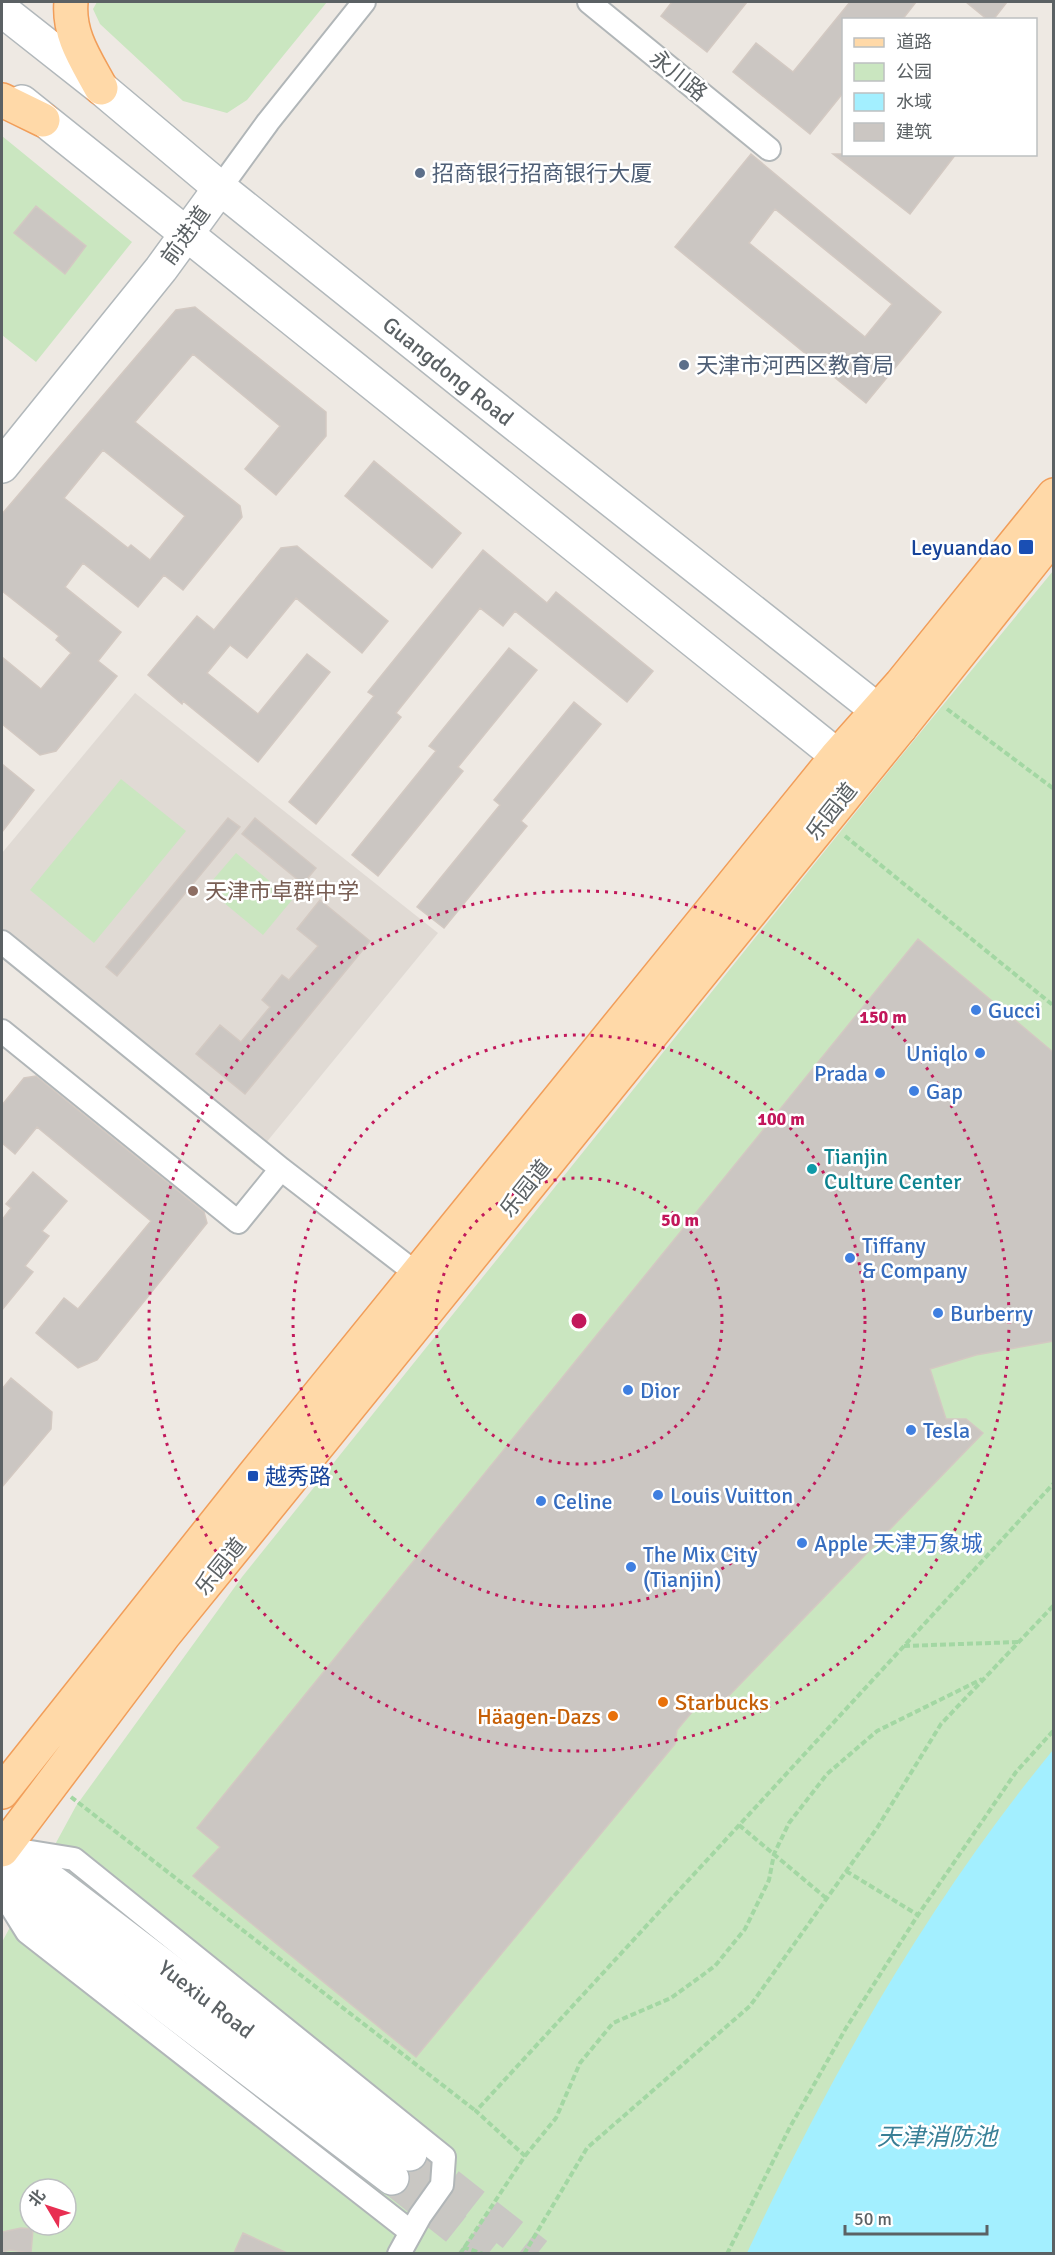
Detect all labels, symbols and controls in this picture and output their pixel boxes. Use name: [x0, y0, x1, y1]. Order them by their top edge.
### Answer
legend: [842, 18, 1037, 156]
text: 道路: [896, 31, 932, 53]
street label: 永川路: [645, 44, 713, 107]
text: 公园: [896, 61, 932, 83]
text: 水域: [896, 91, 932, 113]
text: 建筑: [896, 121, 932, 143]
place label: 招商银行招商银行大厦: [432, 160, 652, 187]
marker: 招商银行招商银行大厦: [413, 166, 427, 180]
street label: 前进道: [155, 201, 216, 270]
street label: Guangdong Road: [377, 311, 519, 432]
place label: 天津市河西区教育局: [696, 352, 894, 379]
marker: 天津市河西区教育局: [677, 358, 691, 372]
place label: Leyuandao: [911, 534, 1012, 561]
marker: Leyuandao: [1017, 538, 1035, 556]
street label: 乐园道: [800, 777, 863, 845]
place label: 天津市卓群中学: [205, 878, 359, 905]
marker: 天津市卓群中学: [186, 884, 200, 898]
place label: Gucci: [988, 997, 1041, 1024]
marker: Gucci: [969, 1003, 983, 1017]
text: 150 m: [859, 1006, 907, 1028]
place label: Uniqlo: [906, 1040, 968, 1067]
marker: Uniqlo: [973, 1046, 987, 1060]
place label: Prada: [814, 1060, 868, 1087]
marker: Prada: [873, 1066, 887, 1080]
place label: Gap: [926, 1078, 963, 1105]
marker: Gap: [907, 1084, 921, 1098]
text: 100 m: [757, 1108, 805, 1130]
place label: Tianjin Culture Center: [824, 1143, 961, 1195]
street label: 乐园道: [494, 1154, 557, 1222]
marker: Tianjin Culture Center: [805, 1162, 819, 1176]
text: 50 m: [661, 1209, 699, 1231]
place label: Tiffany & Company: [862, 1232, 968, 1284]
marker: Tiffany & Company: [843, 1251, 857, 1265]
place label: Burberry: [950, 1300, 1034, 1327]
marker: Burberry: [931, 1306, 945, 1320]
centre of rings: [569, 1311, 589, 1331]
place label: Dior: [640, 1377, 680, 1404]
marker: Dior: [621, 1383, 635, 1397]
place label: Tesla: [923, 1417, 970, 1444]
marker: Tesla: [904, 1423, 918, 1437]
place label: 越秀路: [265, 1463, 331, 1490]
marker: 越秀路: [246, 1469, 260, 1483]
place label: Louis Vuitton: [670, 1482, 793, 1509]
place label: Celine: [553, 1488, 612, 1515]
marker: Louis Vuitton: [651, 1488, 665, 1502]
marker: Celine: [534, 1494, 548, 1508]
place label: Apple 天津万象城: [814, 1530, 983, 1557]
street label: 乐园道: [189, 1532, 252, 1600]
marker: Apple 天津万象城: [795, 1536, 809, 1550]
place label: The Mix City (Tianjin): [643, 1541, 758, 1593]
marker: The Mix City (Tianjin): [624, 1560, 638, 1574]
place label: Starbucks: [675, 1689, 769, 1716]
marker: Starbucks: [656, 1695, 670, 1709]
place label: Häagen-Dazs: [477, 1703, 601, 1730]
marker: Häagen-Dazs: [606, 1709, 620, 1723]
street label: Yuexiu Road: [153, 1954, 260, 2044]
water label: 天津消防池: [877, 2122, 999, 2152]
north arrow: [18, 2177, 78, 2237]
text: 北: [24, 2186, 50, 2211]
scale bar: [845, 2198, 988, 2236]
text: 50 m: [854, 2208, 892, 2230]

